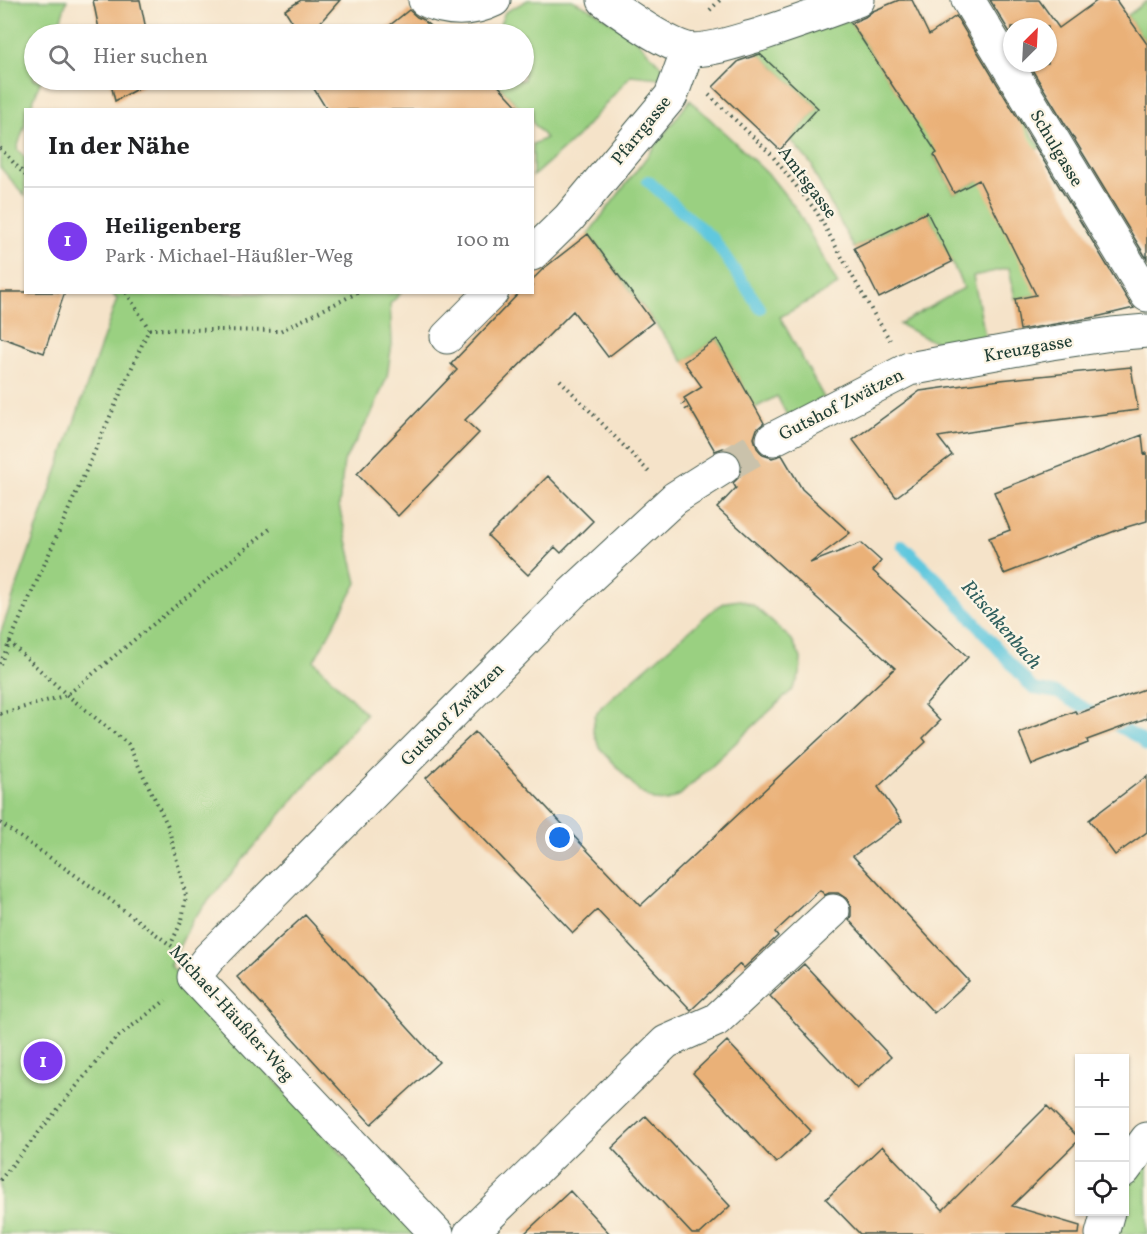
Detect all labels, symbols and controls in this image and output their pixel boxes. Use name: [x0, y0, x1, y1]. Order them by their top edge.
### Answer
north arrow: [1003, 18, 1057, 72]
search box: [24, 24, 534, 90]
icon: search: [45, 41, 78, 74]
text: Hier suchen: [93, 42, 208, 73]
street label: Pfarrgasse: [606, 91, 678, 171]
street label: Schulgasse: [1023, 106, 1089, 192]
text: In der Nähe: [48, 129, 190, 165]
street label: Amtsgasse: [771, 142, 842, 224]
text: Heiligenberg: [105, 212, 241, 243]
text: 1: [63, 227, 72, 255]
text: 100 m: [456, 227, 510, 255]
text: Park · Michael-Häußler-Weg: [105, 243, 353, 271]
street label: Kreuzgasse: [982, 329, 1075, 370]
street label: Gutshof Zwätzen: [775, 363, 909, 448]
water label: Ritschkenbach: [954, 574, 1047, 676]
street label: Gutshof Zwätzen: [396, 658, 510, 772]
your location: [545, 823, 574, 852]
street label: Michael-Häußler-Weg: [163, 940, 299, 1088]
pin: 1: [24, 1038, 63, 1084]
map controls: [1075, 1054, 1129, 1216]
button: +: [1075, 1054, 1129, 1108]
button: −: [1075, 1108, 1129, 1162]
button: locate: [1075, 1162, 1129, 1216]

